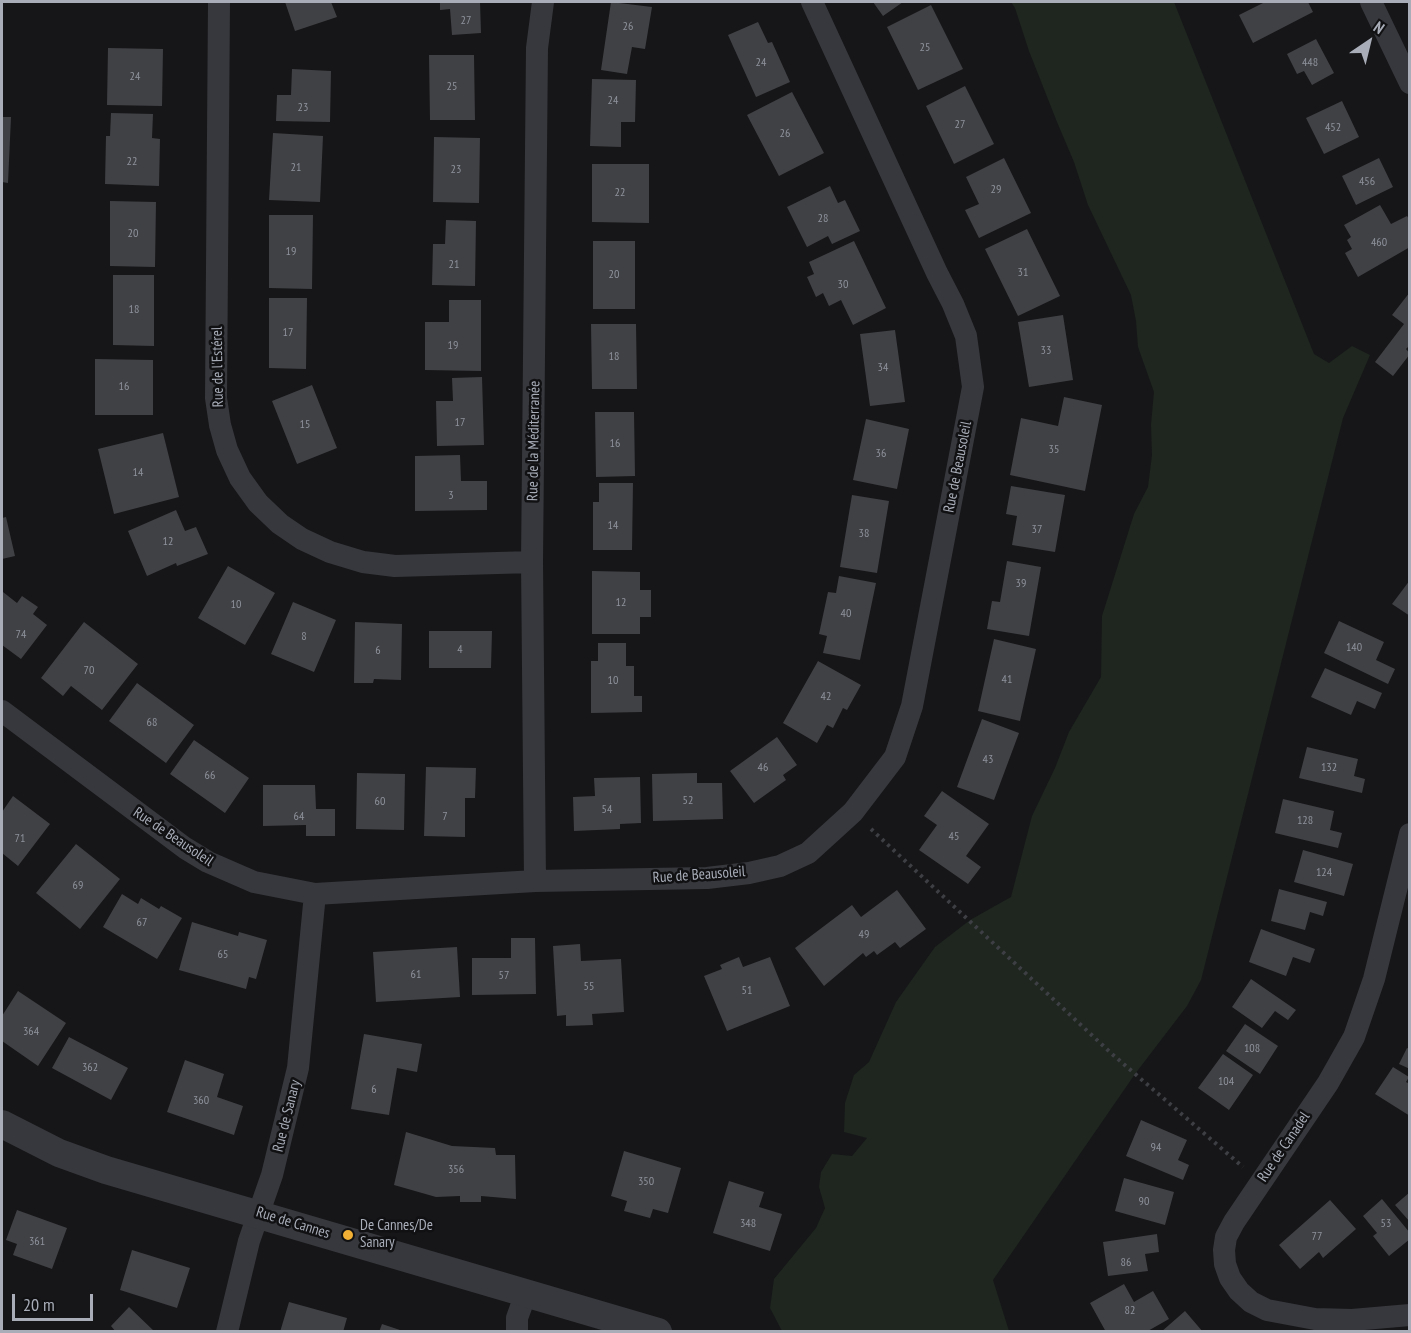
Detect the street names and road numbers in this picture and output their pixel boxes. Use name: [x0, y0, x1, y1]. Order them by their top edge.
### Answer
street label: Rue de l'Estérel: [208, 327, 228, 407]
street label: Rue de la Méditerranée: [524, 381, 544, 501]
street label: Rue de Beausoleil: [940, 420, 976, 514]
street label: Rue de Beausoleil: [130, 804, 216, 870]
street label: Rue de Beausoleil: [652, 863, 746, 887]
street label: Rue de Sanary: [269, 1078, 305, 1154]
street label: Rue de Canadel: [1254, 1109, 1314, 1185]
street label: Rue de Cannes: [254, 1203, 332, 1243]

